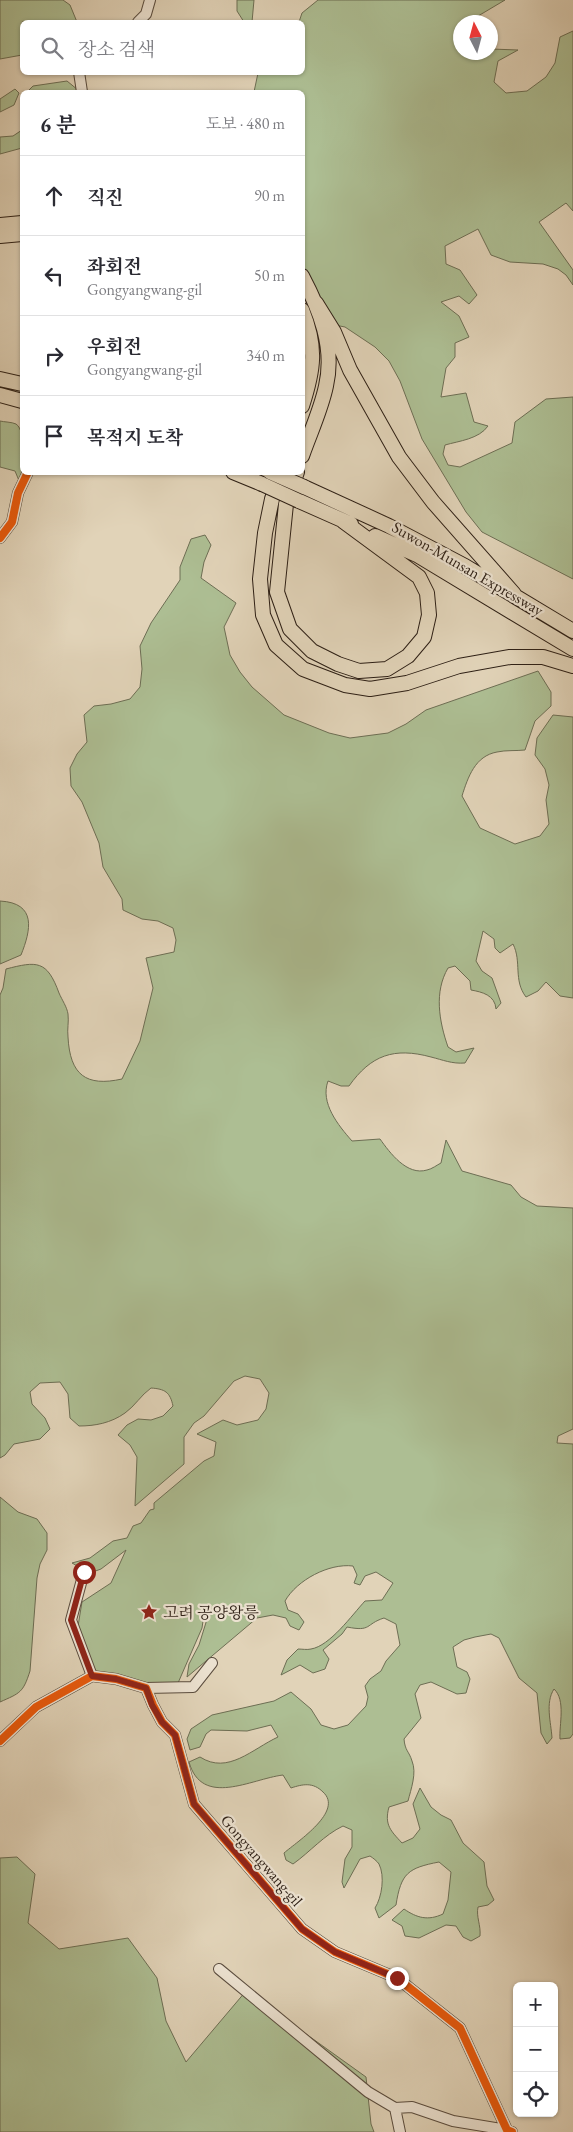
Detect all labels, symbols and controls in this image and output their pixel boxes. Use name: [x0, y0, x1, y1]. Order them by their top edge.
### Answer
north arrow: [453, 15, 498, 60]
search box: [20, 20, 305, 75]
icon: search: [38, 34, 66, 62]
text: 장소 검색: [78, 37, 155, 62]
text: 6 분: [40, 111, 76, 138]
text: 도보 · 480 m: [206, 113, 285, 134]
icon: ahead: [40, 182, 68, 210]
text: 직진: [87, 185, 124, 210]
text: 90 m: [254, 185, 285, 206]
text: 좌회전: [87, 254, 142, 279]
icon: left: [40, 262, 68, 290]
text: 50 m: [254, 265, 285, 286]
text: Gongyangwang-gil: [87, 279, 202, 300]
text: 우회전: [87, 334, 142, 359]
icon: right: [40, 342, 68, 370]
text: 340 m: [246, 345, 285, 366]
text: Gongyangwang-gil: [87, 359, 202, 380]
icon: arrive: [40, 422, 68, 450]
text: 목적지 도착: [87, 425, 183, 450]
street label: Suwon-Munsan Expressway: [388, 516, 548, 621]
route start: [73, 1561, 96, 1584]
place icon: 고려 공양왕릉: [139, 1602, 159, 1622]
place label: 고려 공양왕릉: [163, 1602, 259, 1623]
street label: Gongyangwang-gil: [216, 1810, 307, 1911]
route end: [386, 1967, 409, 1990]
map controls: [513, 1982, 558, 2117]
button: +: [513, 1982, 558, 2027]
button: −: [513, 2027, 558, 2072]
button: locate: [513, 2072, 558, 2117]

